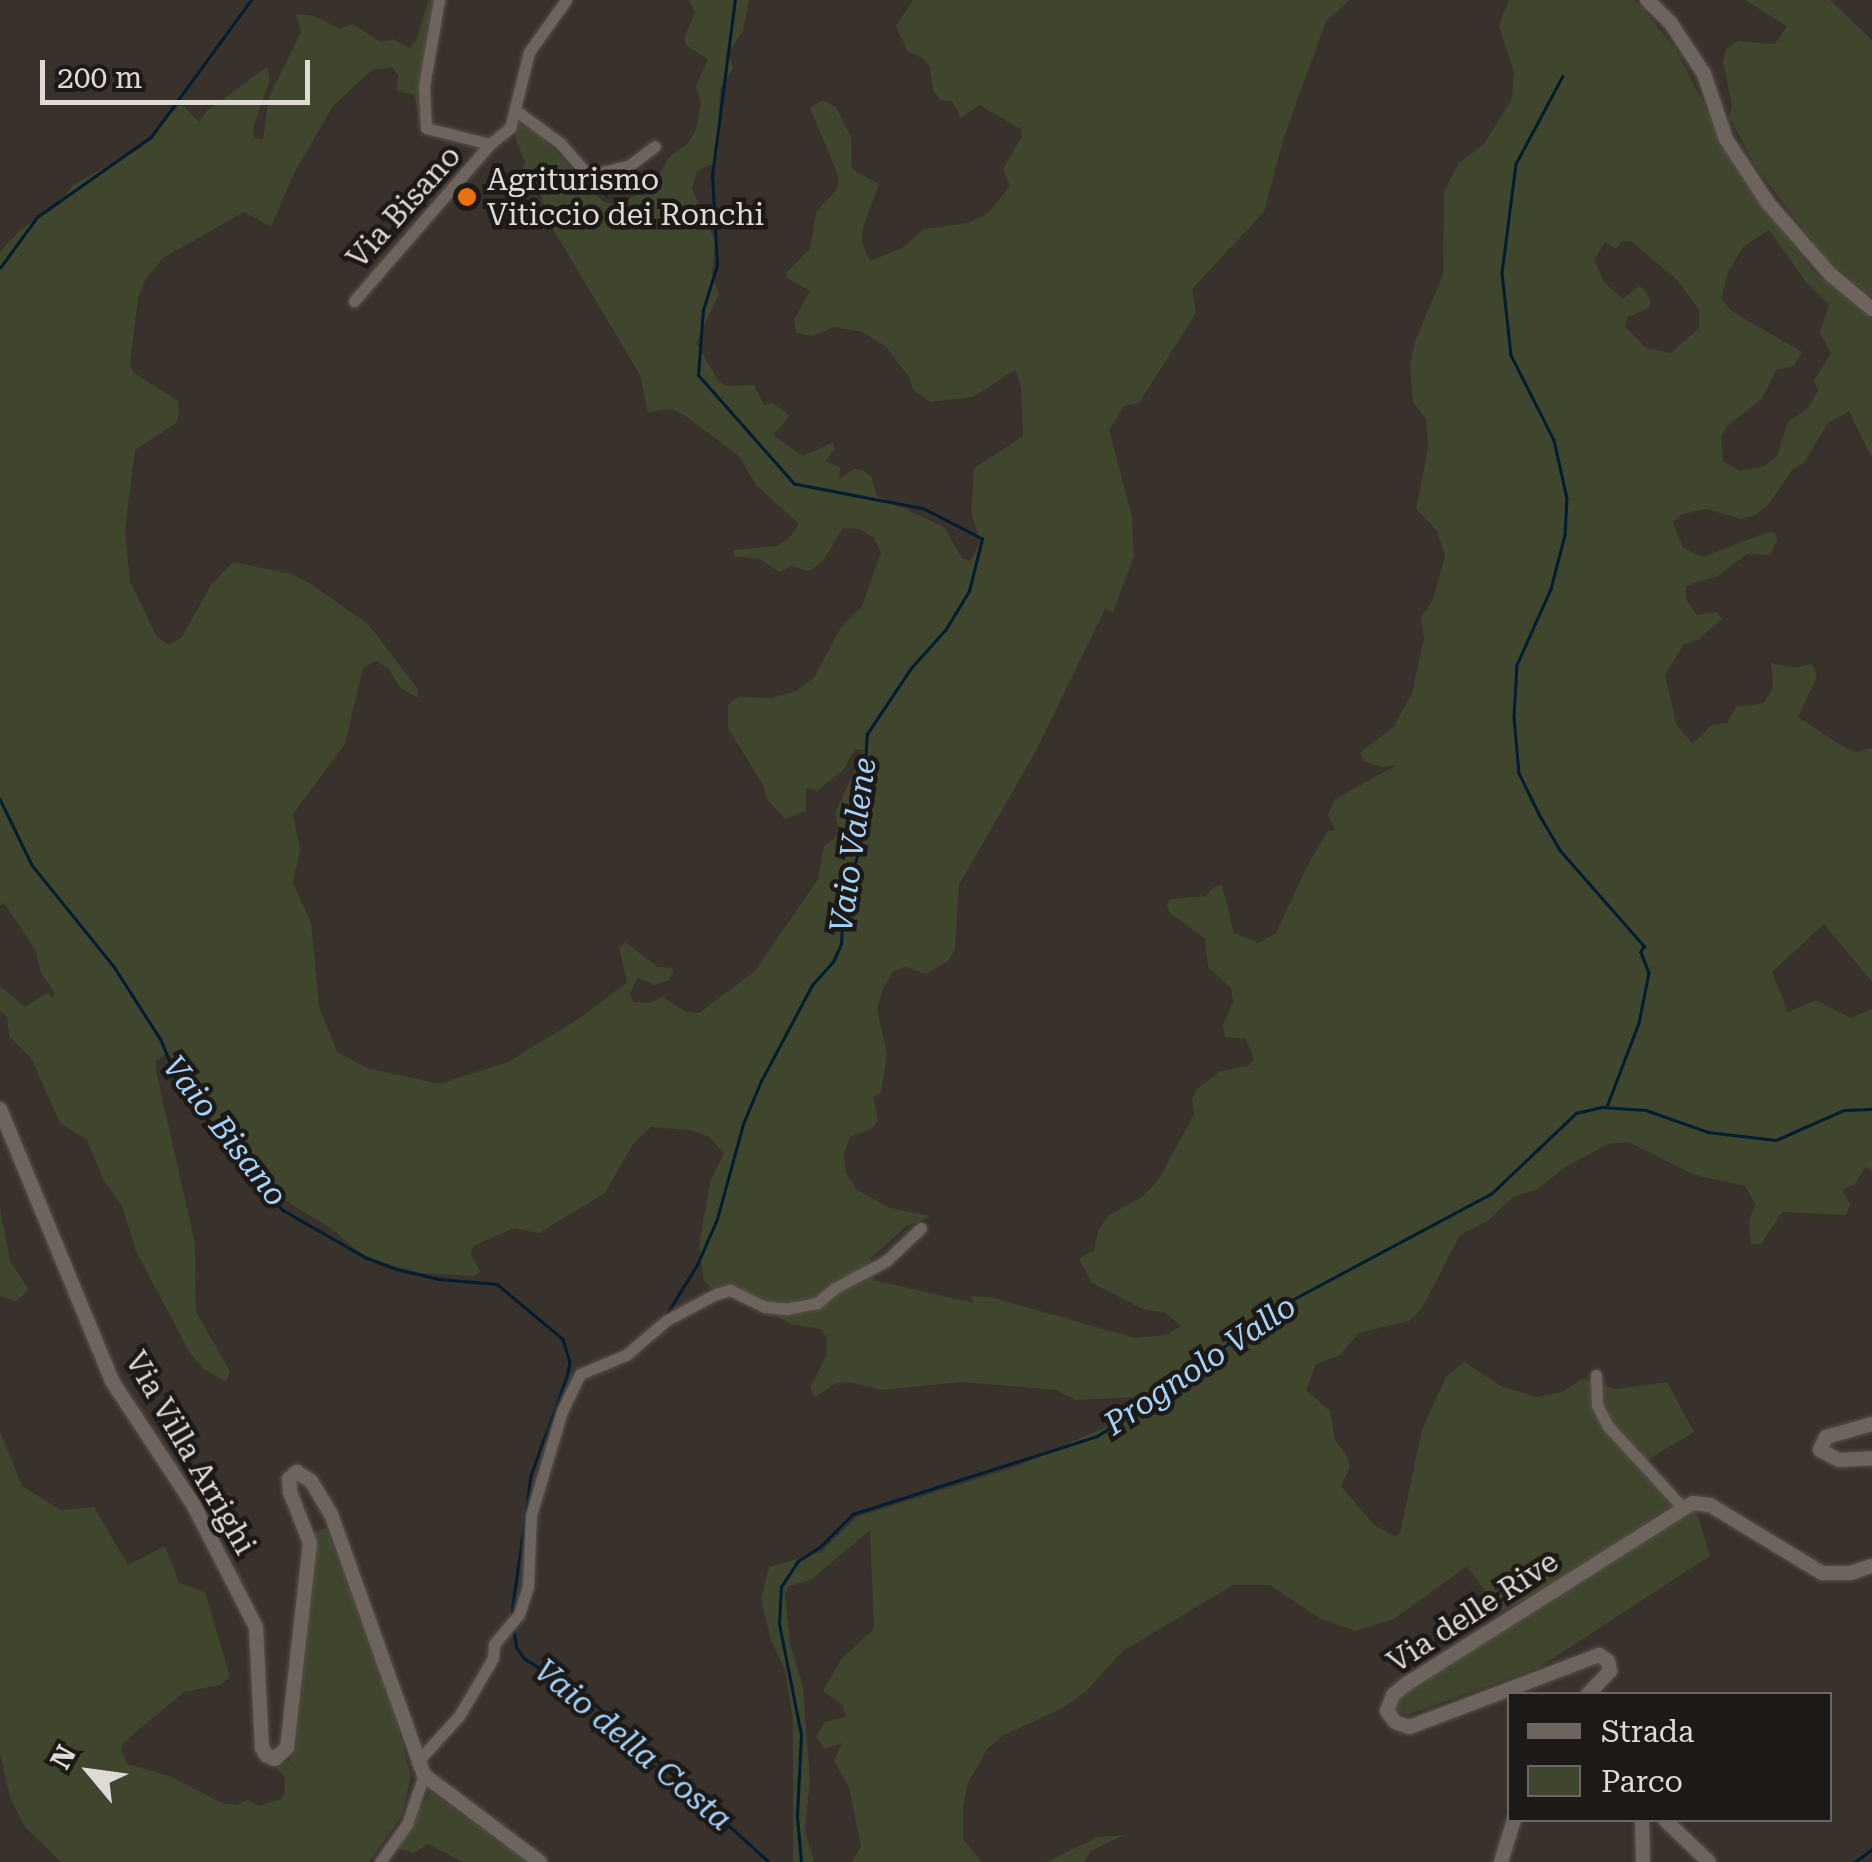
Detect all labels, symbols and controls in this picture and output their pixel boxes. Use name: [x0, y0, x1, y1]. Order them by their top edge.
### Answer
scale bar: [45, 40, 315, 102]
text: 200 m: [57, 60, 142, 95]
street label: Via Bisano: [340, 138, 468, 276]
place label: Agriturismo Viticcio dei Ronchi: [487, 162, 764, 232]
marker: Agriturismo Viticcio dei Ronchi: [456, 186, 478, 208]
water label: Vaio Valene: [822, 755, 884, 935]
water label: Vaio Bisano: [154, 1048, 296, 1214]
water label: Prognolo Vallo: [1097, 1287, 1303, 1443]
street label: Via Villa Arrighi: [117, 1345, 263, 1561]
street label: Via delle Rive: [1381, 1544, 1565, 1680]
water label: Vaio della Costa: [527, 1651, 739, 1839]
legend: [1507, 1692, 1832, 1822]
text: Strada: [1601, 1714, 1694, 1749]
north arrow: [40, 1722, 140, 1822]
text: N: [44, 1740, 83, 1775]
text: Parco: [1601, 1764, 1683, 1799]

